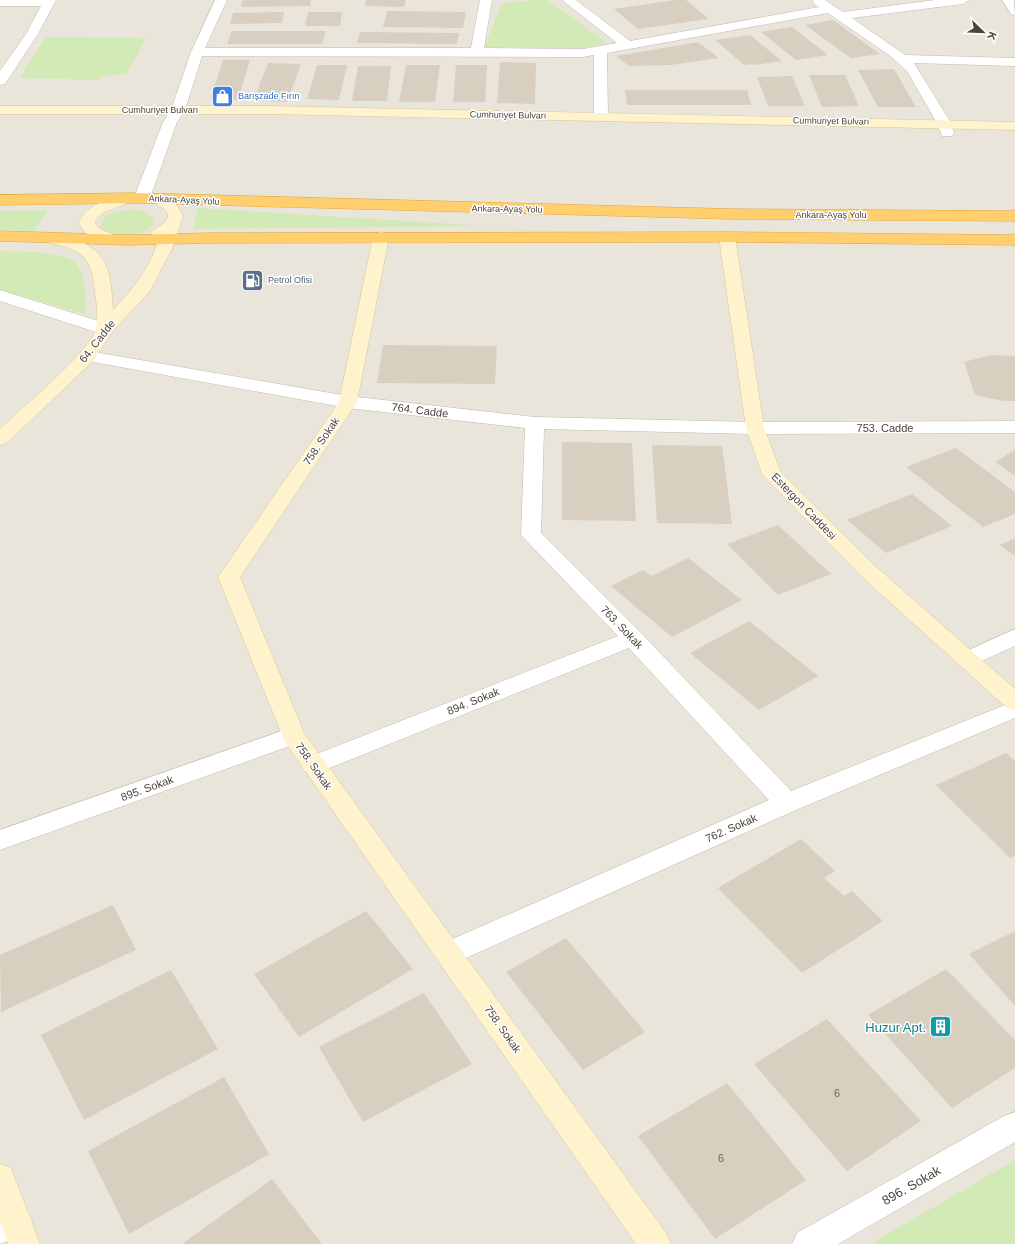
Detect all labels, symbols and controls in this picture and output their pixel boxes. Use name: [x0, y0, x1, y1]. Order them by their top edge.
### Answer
north arrow: [963, 12, 1003, 52]
text: K: [985, 30, 999, 42]
shop icon: Barışzade Fırın: [210, 83, 236, 109]
place label: Barışzade Fırın: [238, 91, 300, 101]
street label: Cumhuriyet Bulvarı: [122, 105, 198, 115]
street label: Cumhuriyet Bulvarı: [470, 109, 546, 121]
street label: Cumhuriyet Bulvarı: [793, 115, 869, 127]
street label: Ankara-Ayaş Yolu: [148, 193, 220, 207]
street label: Ankara-Ayaş Yolu: [471, 203, 543, 215]
street label: Ankara-Ayaş Yolu: [796, 210, 866, 220]
fuel station icon: Petrol Ofisi: [240, 267, 266, 293]
place label: Petrol Ofisi: [268, 275, 312, 285]
street label: 64. Cadde: [77, 317, 117, 365]
street label: 764. Cadde: [391, 401, 449, 419]
street label: 758. Sokak: [301, 414, 342, 467]
street label: 753. Cadde: [857, 422, 913, 434]
street label: Estergon Caddesi: [769, 470, 839, 542]
street label: 763. Sokak: [599, 603, 646, 651]
street label: 894. Sokak: [445, 685, 501, 717]
street label: 758. Sokak: [293, 740, 335, 792]
street label: 895. Sokak: [119, 773, 175, 803]
street label: 762. Sokak: [703, 811, 759, 845]
street label: 758. Sokak: [482, 1003, 524, 1055]
building icon: Huzur Apt.: [928, 1014, 954, 1040]
place label: Huzur Apt.: [865, 1020, 926, 1035]
house number: 6: [834, 1087, 840, 1099]
house number: 6: [718, 1152, 724, 1164]
street label: 896. Sokak: [879, 1162, 944, 1208]

